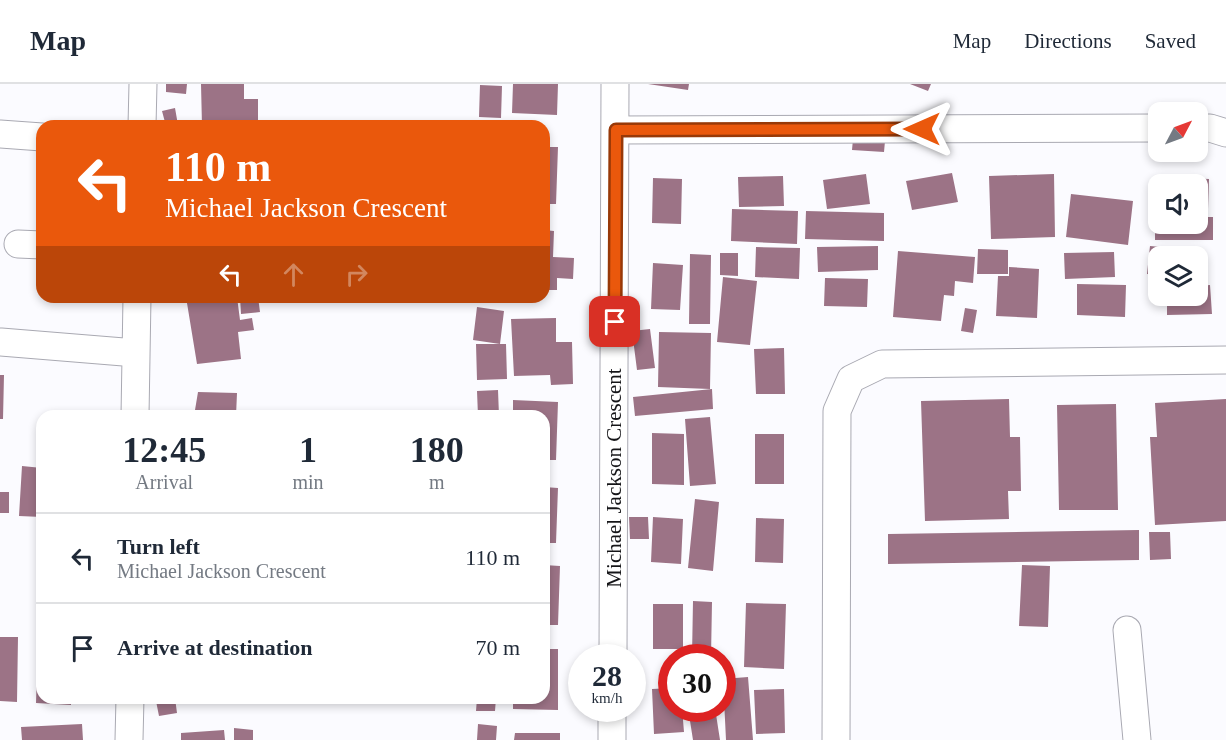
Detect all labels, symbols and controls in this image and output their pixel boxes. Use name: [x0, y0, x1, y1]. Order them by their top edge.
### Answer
text: Map: [30, 25, 86, 56]
text: Map: [953, 29, 991, 53]
text: Directions: [1024, 29, 1112, 53]
text: Saved: [1145, 29, 1196, 53]
position arrow: [890, 97, 954, 161]
north arrow: [1148, 102, 1208, 162]
map controls: [1148, 102, 1208, 306]
icon: left: [66, 144, 144, 222]
text: 110 m: [165, 144, 271, 190]
button: sound: [1148, 174, 1208, 234]
text: Michael Jackson Crescent: [165, 193, 447, 223]
button: layers: [1148, 246, 1208, 306]
icon: left: [214, 258, 247, 291]
icon: ahead: [277, 258, 310, 291]
icon: right: [340, 258, 373, 291]
pin: [589, 296, 640, 347]
icon: arrive: [598, 305, 631, 338]
street label: Michael Jackson Crescent: [602, 368, 626, 588]
text: 12:45: [122, 430, 206, 470]
text: 1: [299, 430, 317, 470]
text: 180: [410, 430, 464, 470]
text: Arrival: [135, 471, 193, 493]
text: min: [292, 471, 324, 493]
text: m: [429, 471, 445, 493]
text: Turn left: [117, 534, 200, 559]
icon: left: [66, 542, 99, 575]
text: 110 m: [465, 545, 520, 570]
text: Michael Jackson Crescent: [117, 560, 326, 582]
icon: arrive: [66, 632, 99, 665]
text: Arrive at destination: [117, 635, 313, 660]
text: 70 m: [475, 635, 520, 660]
speed limit sign: 30: [658, 644, 736, 722]
text: 28: [592, 659, 622, 692]
text: km/h: [592, 690, 622, 706]

